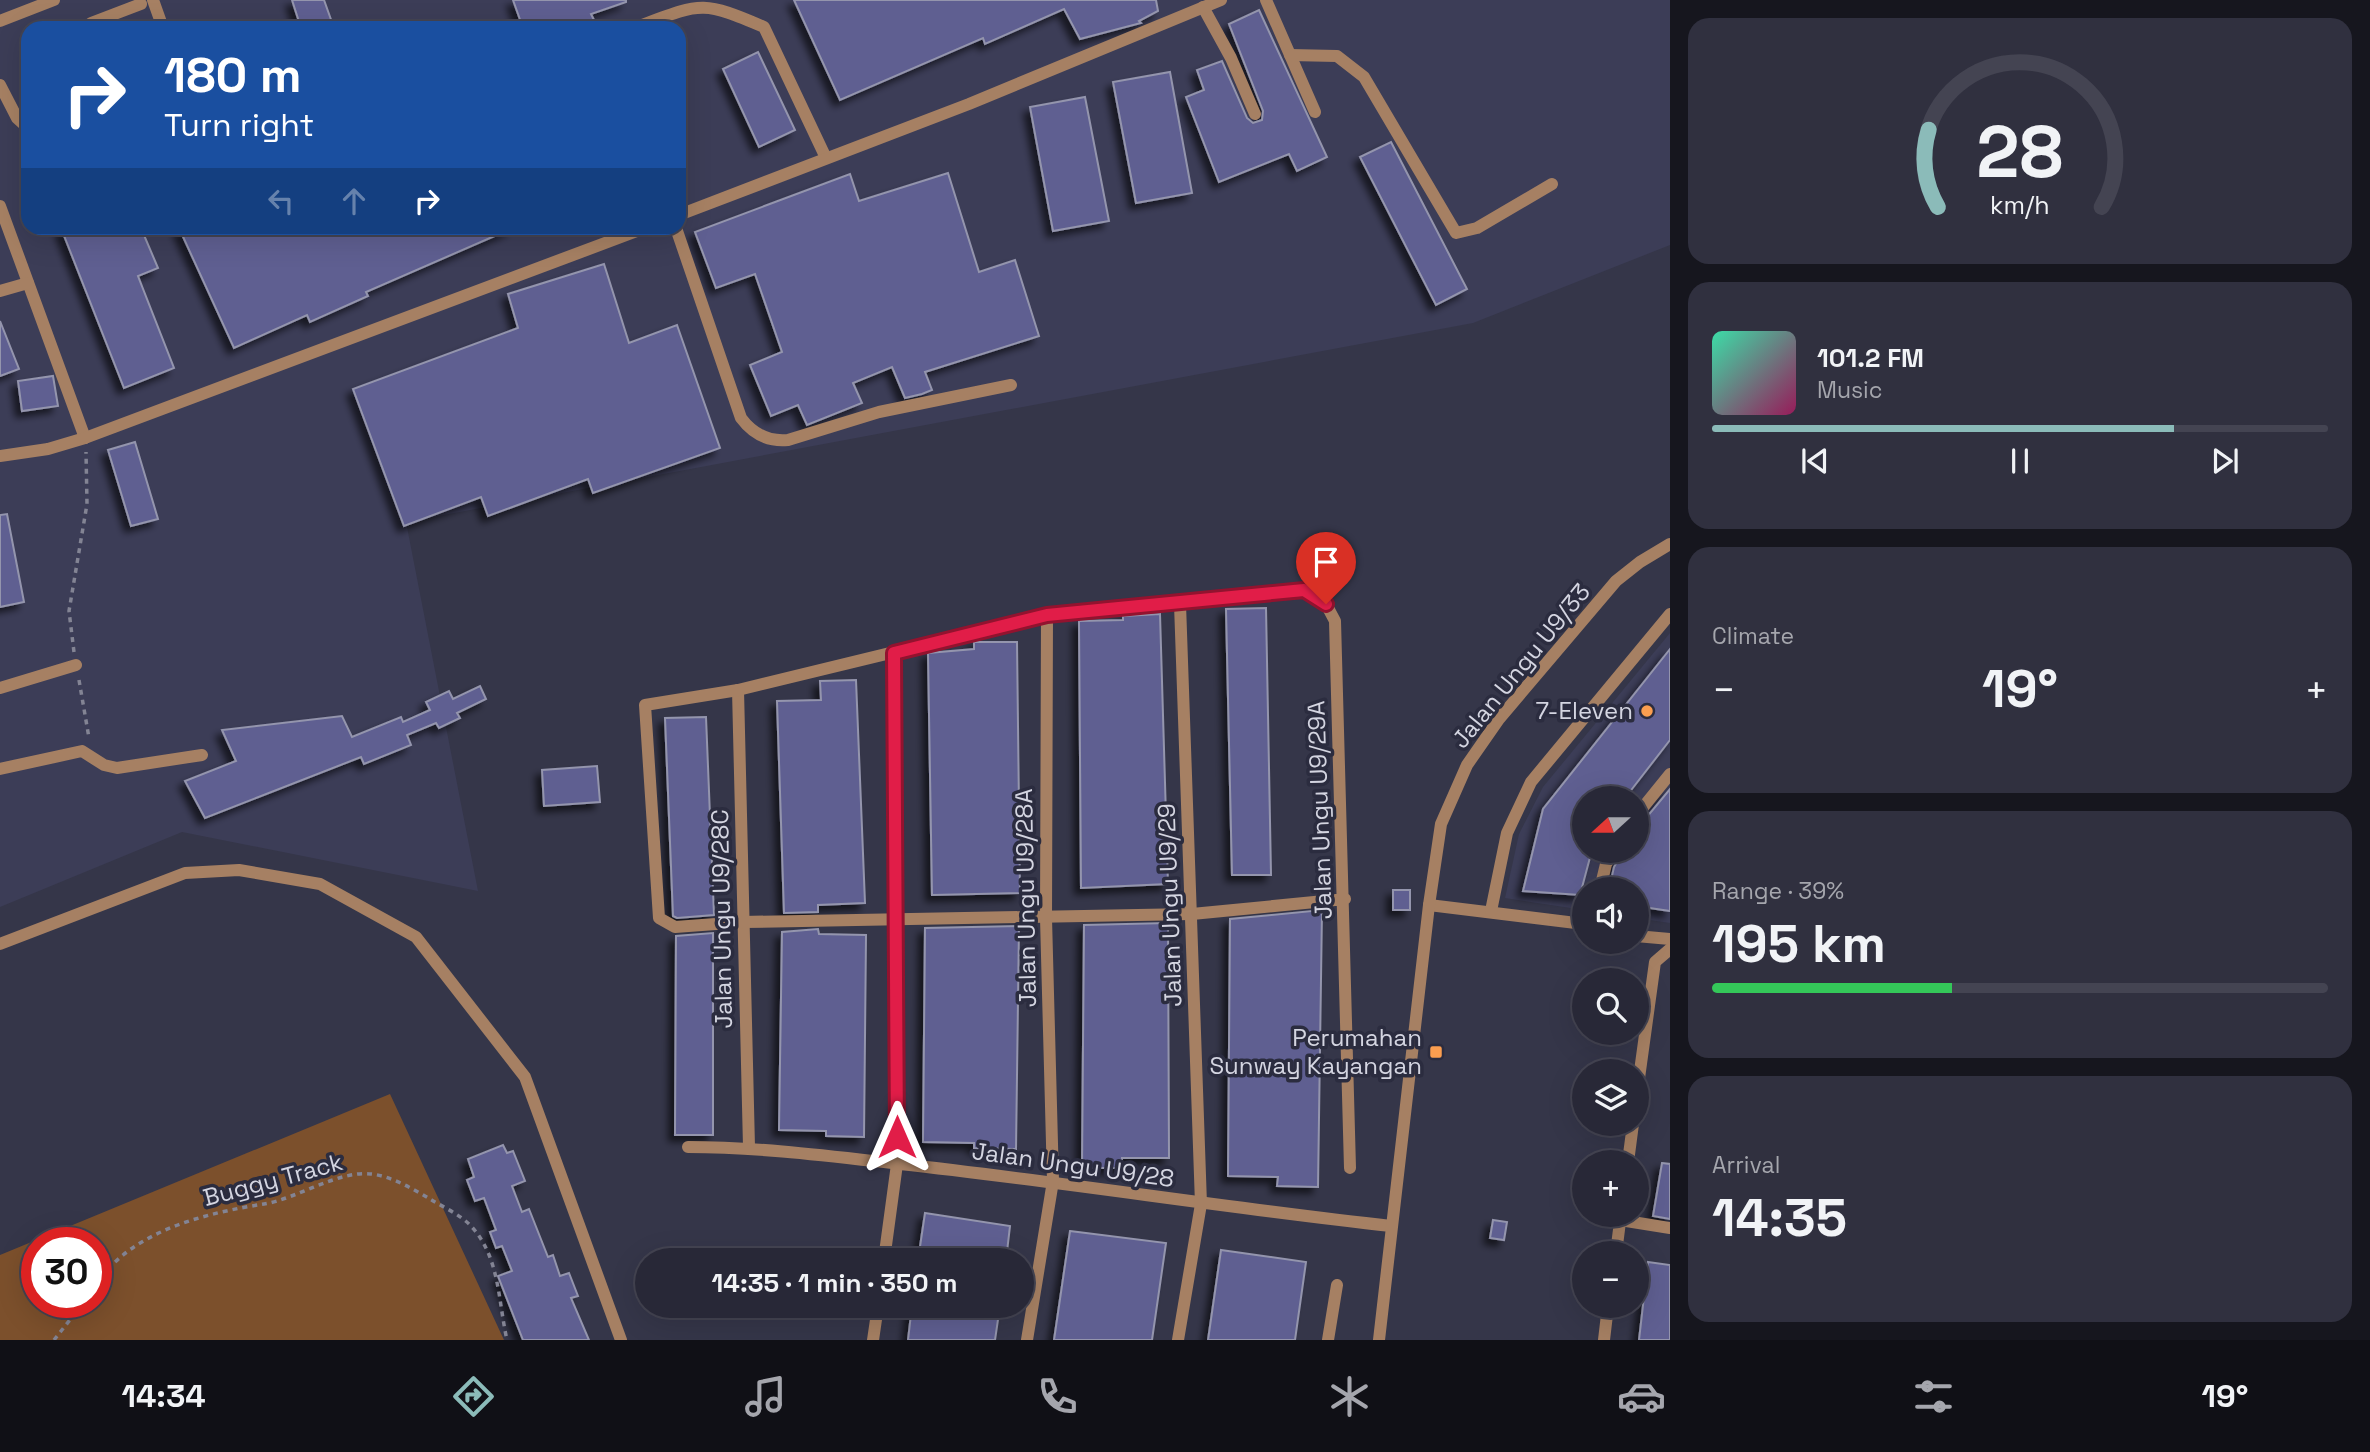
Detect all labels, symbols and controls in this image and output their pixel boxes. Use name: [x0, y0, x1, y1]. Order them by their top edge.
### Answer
text: 180 m: [164, 44, 302, 106]
icon: right: [49, 49, 140, 140]
text: Turn right: [164, 105, 314, 145]
text: 28: [1977, 106, 2063, 199]
icon: left: [262, 182, 300, 220]
icon: ahead: [335, 182, 373, 220]
icon: right: [408, 182, 446, 220]
text: km/h: [1990, 189, 2050, 221]
text: 101.2 FM: [1817, 341, 1924, 375]
text: Music: [1817, 375, 1882, 405]
icon: previous: [1796, 442, 1834, 480]
icon: pause: [2001, 442, 2039, 480]
icon: next: [2206, 442, 2244, 480]
pin: [1296, 532, 1356, 604]
icon: arrive: [1307, 543, 1345, 581]
street label: Jalan Ungu U9/33: [1445, 577, 1597, 755]
text: Climate: [1712, 621, 1794, 651]
text: 19°: [1982, 656, 2058, 722]
text: −: [1712, 666, 1736, 714]
text: +: [2304, 666, 2328, 714]
place label: 7-Eleven: [1535, 695, 1633, 726]
street label: Jalan Ungu U9/29A: [1300, 700, 1339, 920]
marker: 7-Eleven: [1639, 703, 1655, 719]
north arrow: [1572, 786, 1648, 863]
map controls: [1572, 786, 1649, 1318]
street label: Jalan Ungu U9/28A: [1008, 788, 1043, 1008]
street label: Jalan Ungu U9/29: [1150, 803, 1189, 1007]
street label: Jalan Ungu U9/28C: [704, 809, 739, 1029]
text: Range · 39%: [1712, 876, 1844, 906]
button: sound: [1572, 877, 1649, 954]
text: 195 km: [1712, 911, 1886, 977]
button: search: [1572, 968, 1649, 1045]
place label: Perumahan Sunway Kayangan: [1209, 1022, 1422, 1081]
marker: Perumahan Sunway Kayangan: [1428, 1044, 1444, 1060]
button: layers: [1572, 1059, 1649, 1136]
position arrow: [860, 1100, 934, 1174]
street label: Jalan Ungu U9/28: [970, 1135, 1176, 1194]
street label: Buggy Track: [200, 1146, 346, 1213]
button: +: [1572, 1150, 1649, 1227]
text: Arrival: [1712, 1150, 1780, 1180]
text: 14:35: [1712, 1185, 1847, 1251]
speed limit sign: 30: [21, 1227, 112, 1318]
button: −: [1572, 1241, 1649, 1318]
text: 14:35 · 1 min · 350 m: [712, 1266, 957, 1300]
icon: directions: [449, 1372, 498, 1421]
icon: music: [741, 1372, 790, 1421]
icon: phone: [1033, 1372, 1082, 1421]
icon: climate: [1325, 1372, 1374, 1421]
icon: car: [1617, 1372, 1666, 1421]
icon: filters: [1909, 1372, 1958, 1421]
text: 14:34: [122, 1376, 206, 1416]
text: 19°: [2201, 1376, 2248, 1416]

